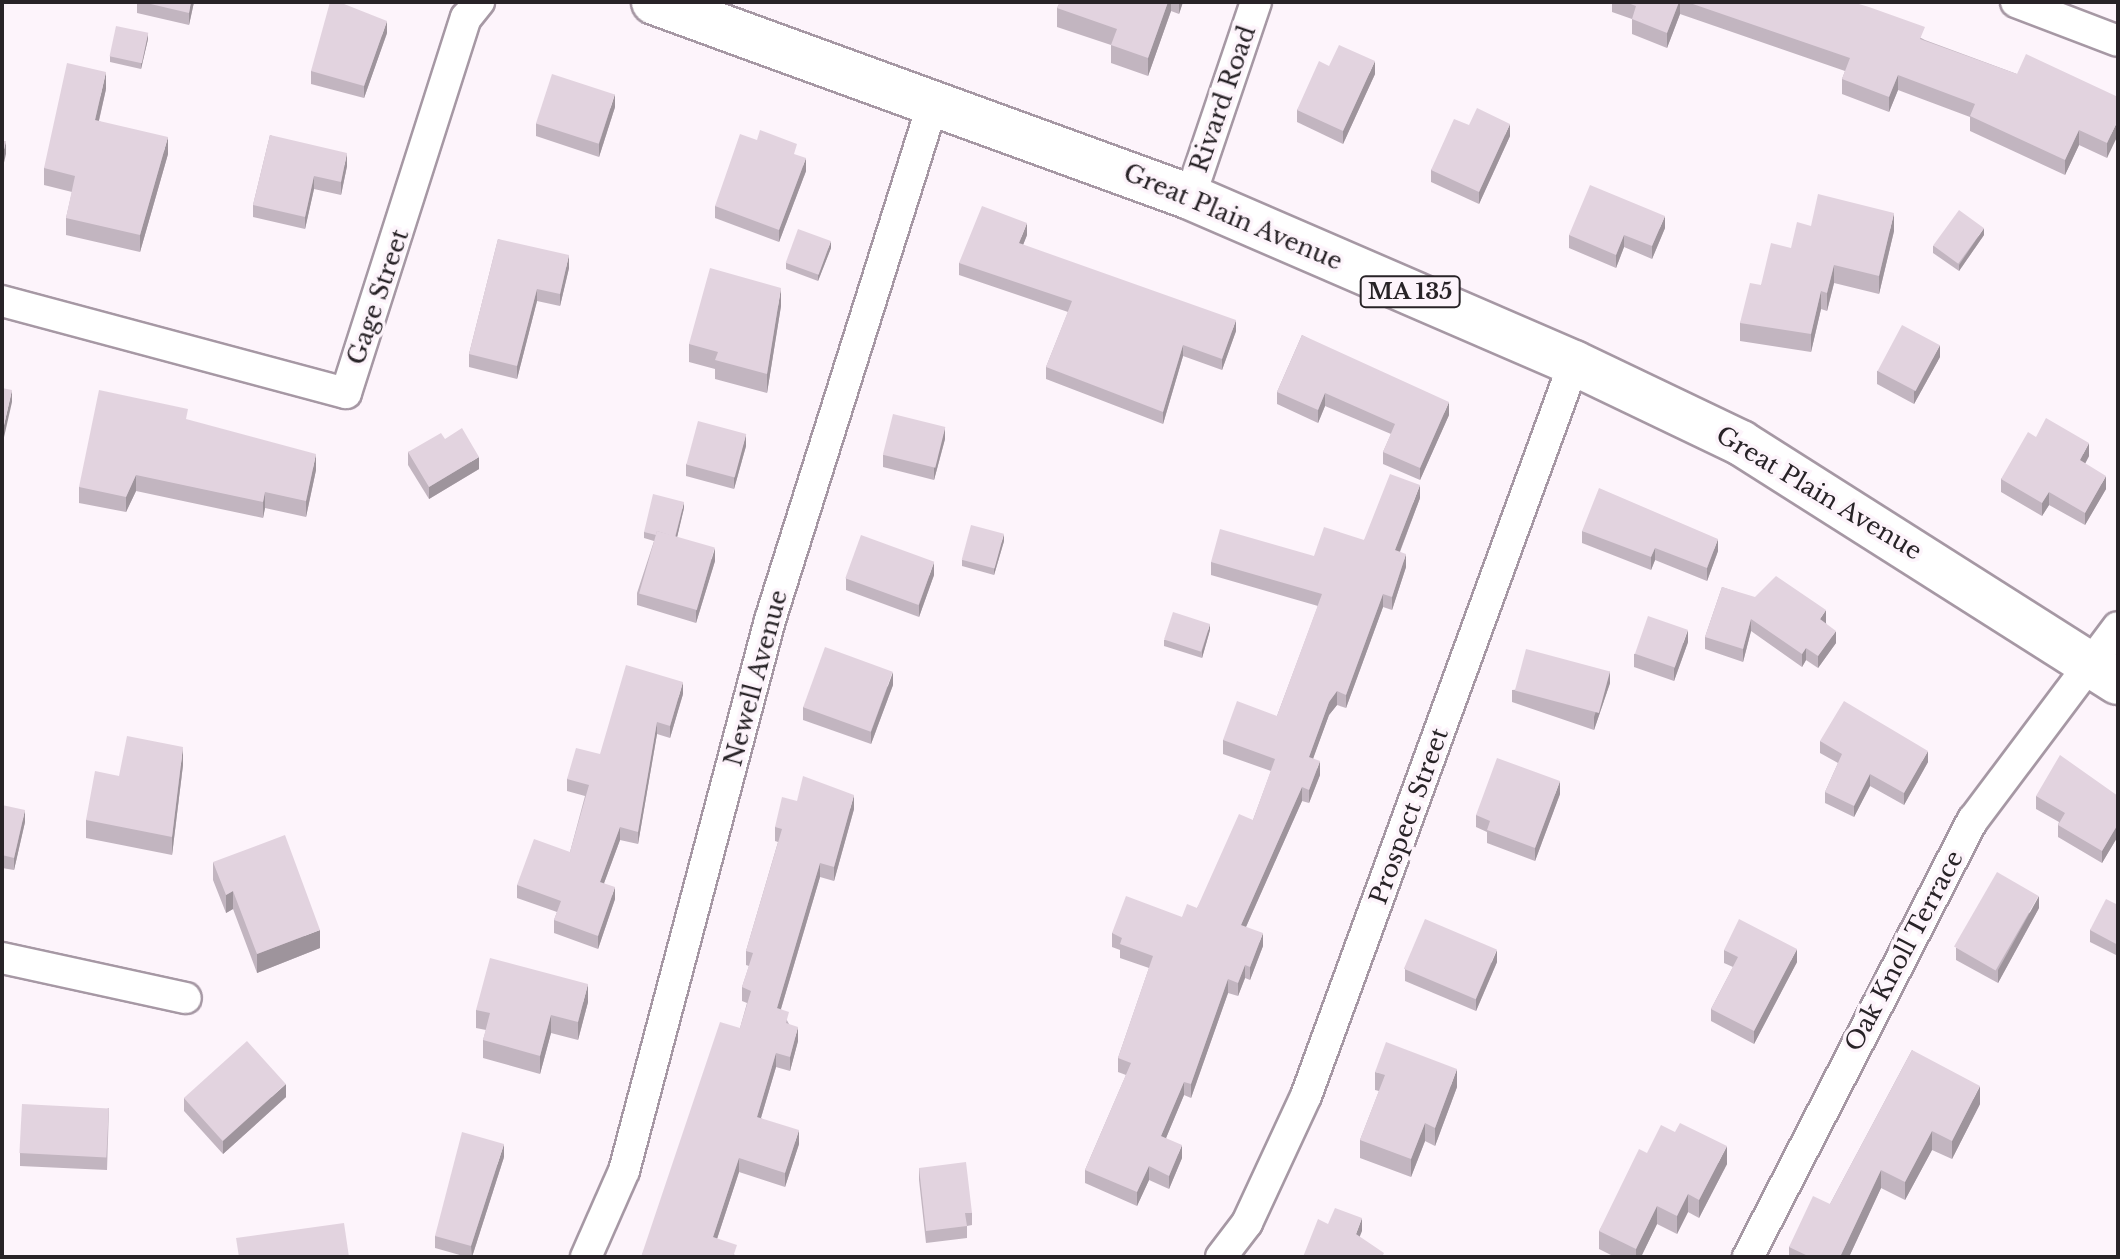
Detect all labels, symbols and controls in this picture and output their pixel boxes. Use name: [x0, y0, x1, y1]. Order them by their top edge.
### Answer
street label: Rivard Road: [1185, 22, 1261, 176]
street label: Great Plain Avenue: [1119, 158, 1347, 276]
street label: Gage Street: [341, 226, 415, 368]
road number: MA 135: [1358, 274, 1462, 310]
street label: Great Plain Avenue: [1711, 420, 1927, 566]
street label: Newell Avenue: [719, 586, 793, 770]
street label: Prospect Street: [1364, 724, 1454, 908]
street label: Oak Knoll Terrace: [1839, 845, 1969, 1057]

